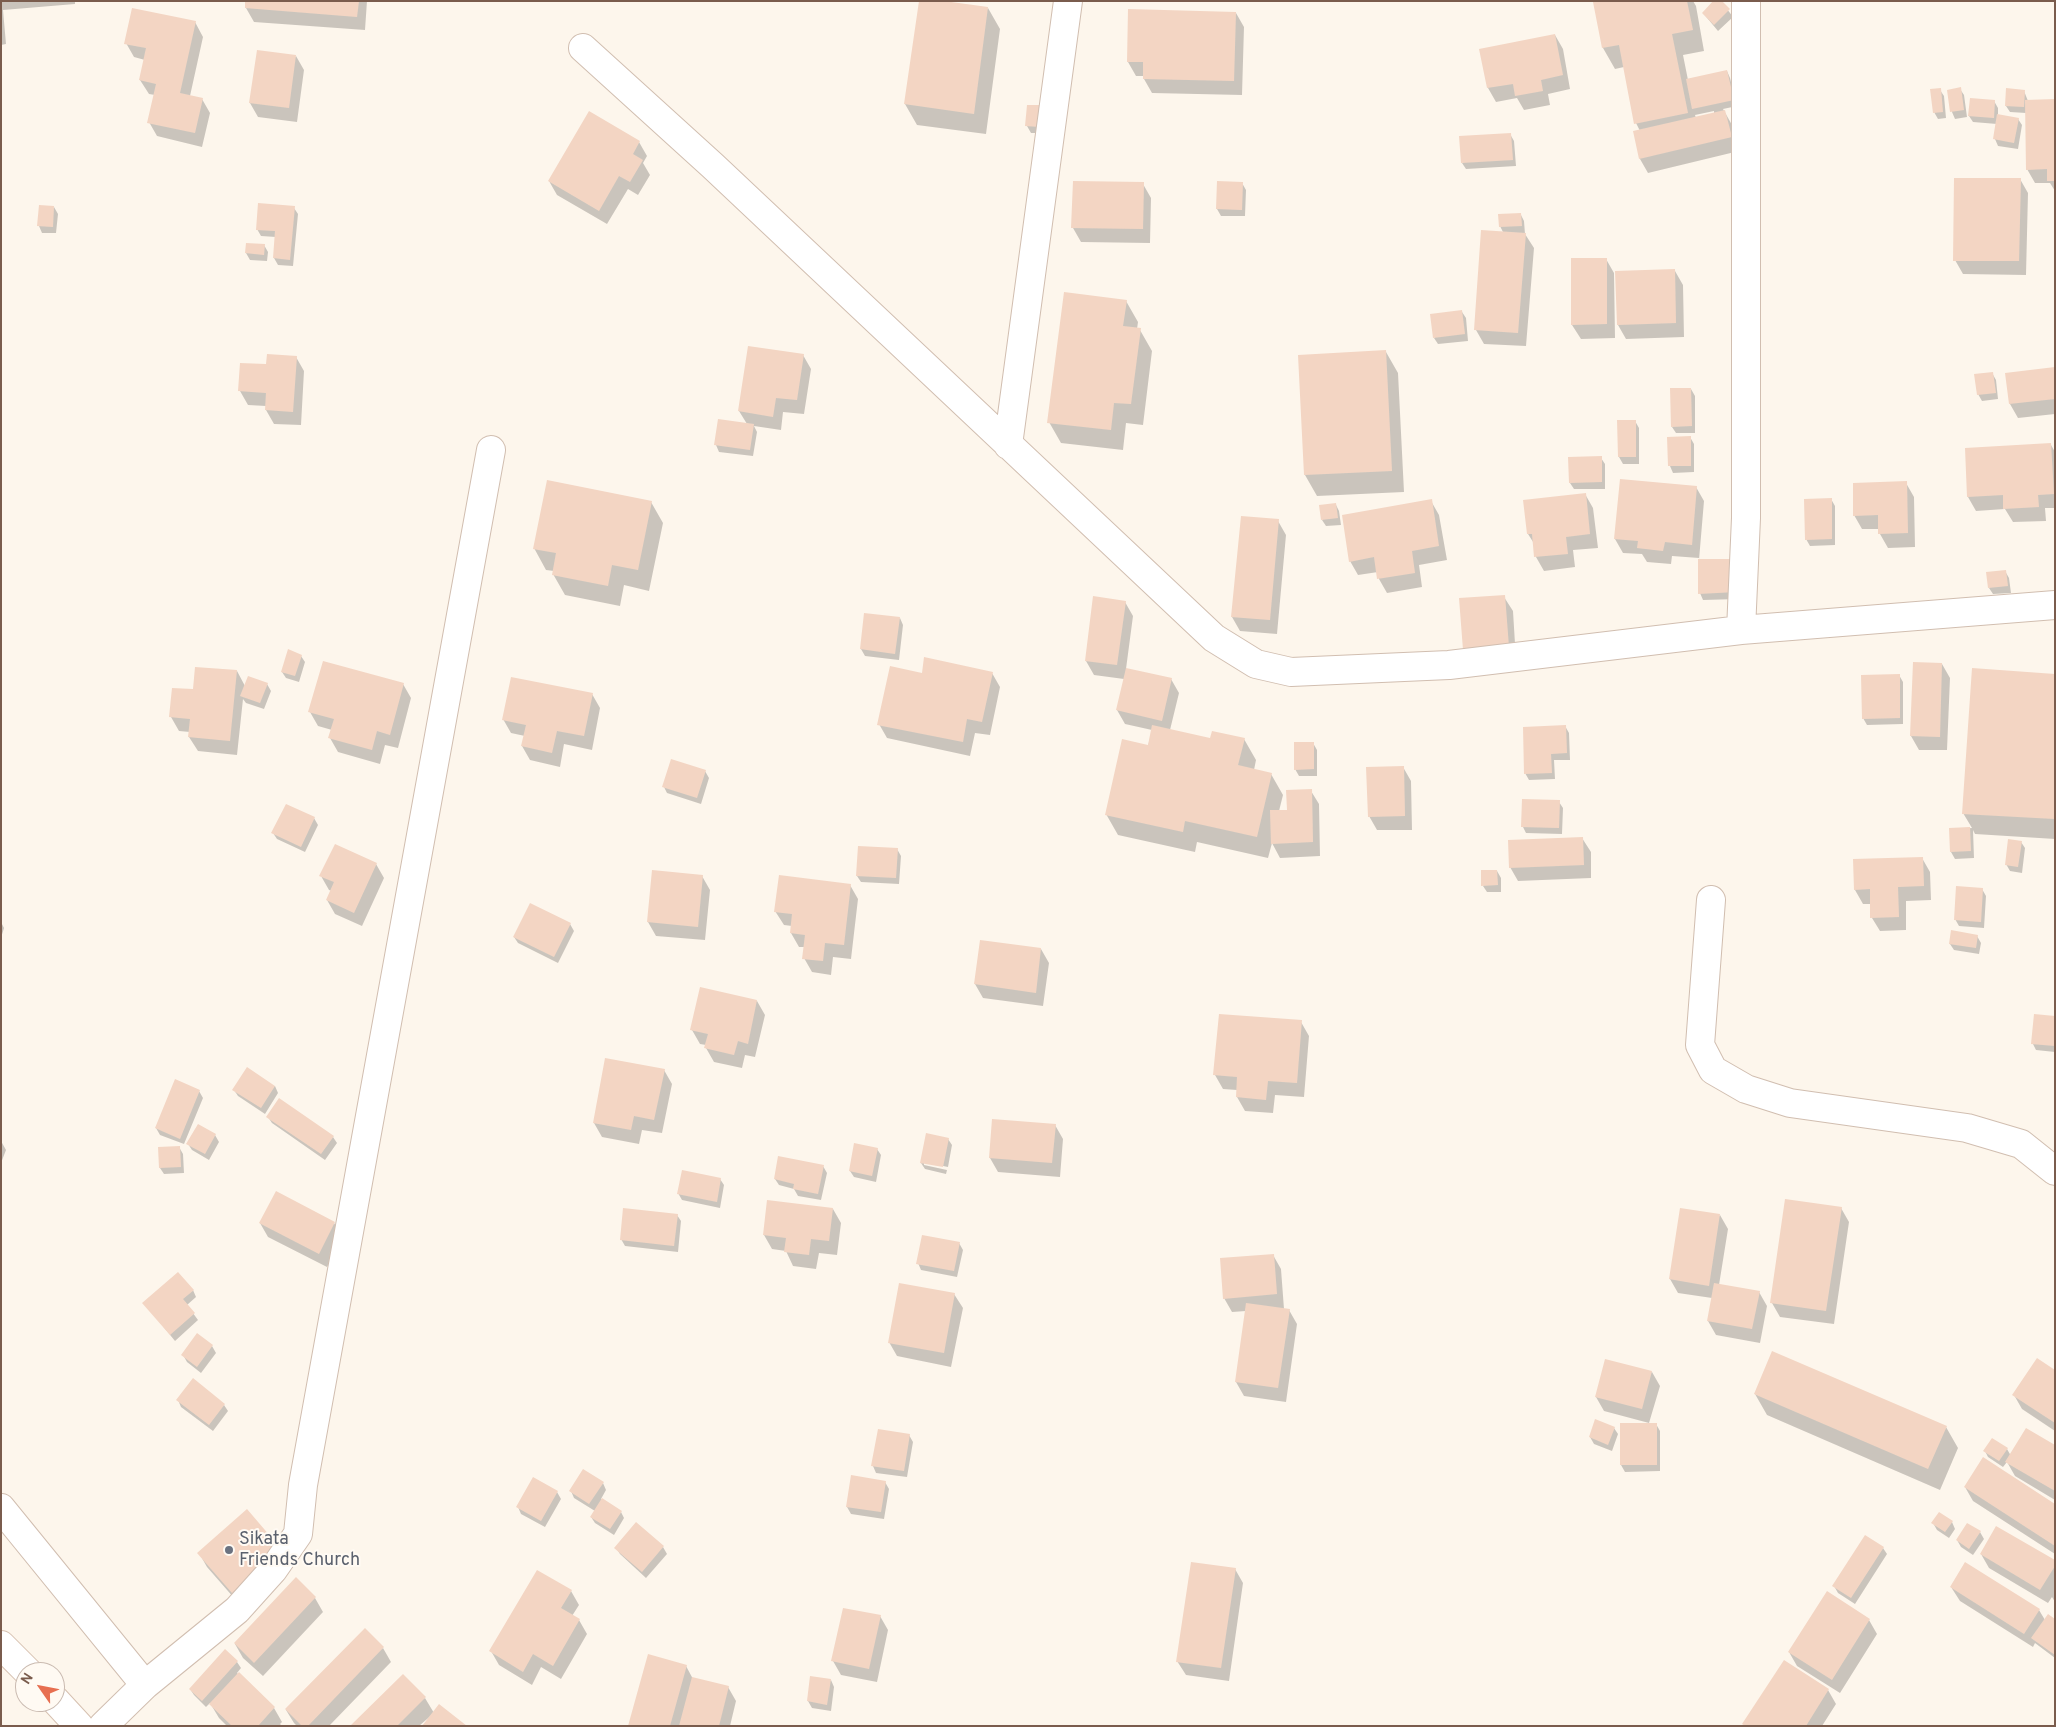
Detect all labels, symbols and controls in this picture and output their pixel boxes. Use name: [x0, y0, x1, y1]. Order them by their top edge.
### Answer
place label: Sikata Friends Church: [239, 1529, 360, 1572]
marker: Sikata Friends Church: [223, 1544, 235, 1556]
north arrow: [15, 1662, 65, 1712]
text: N: [18, 1670, 38, 1688]

